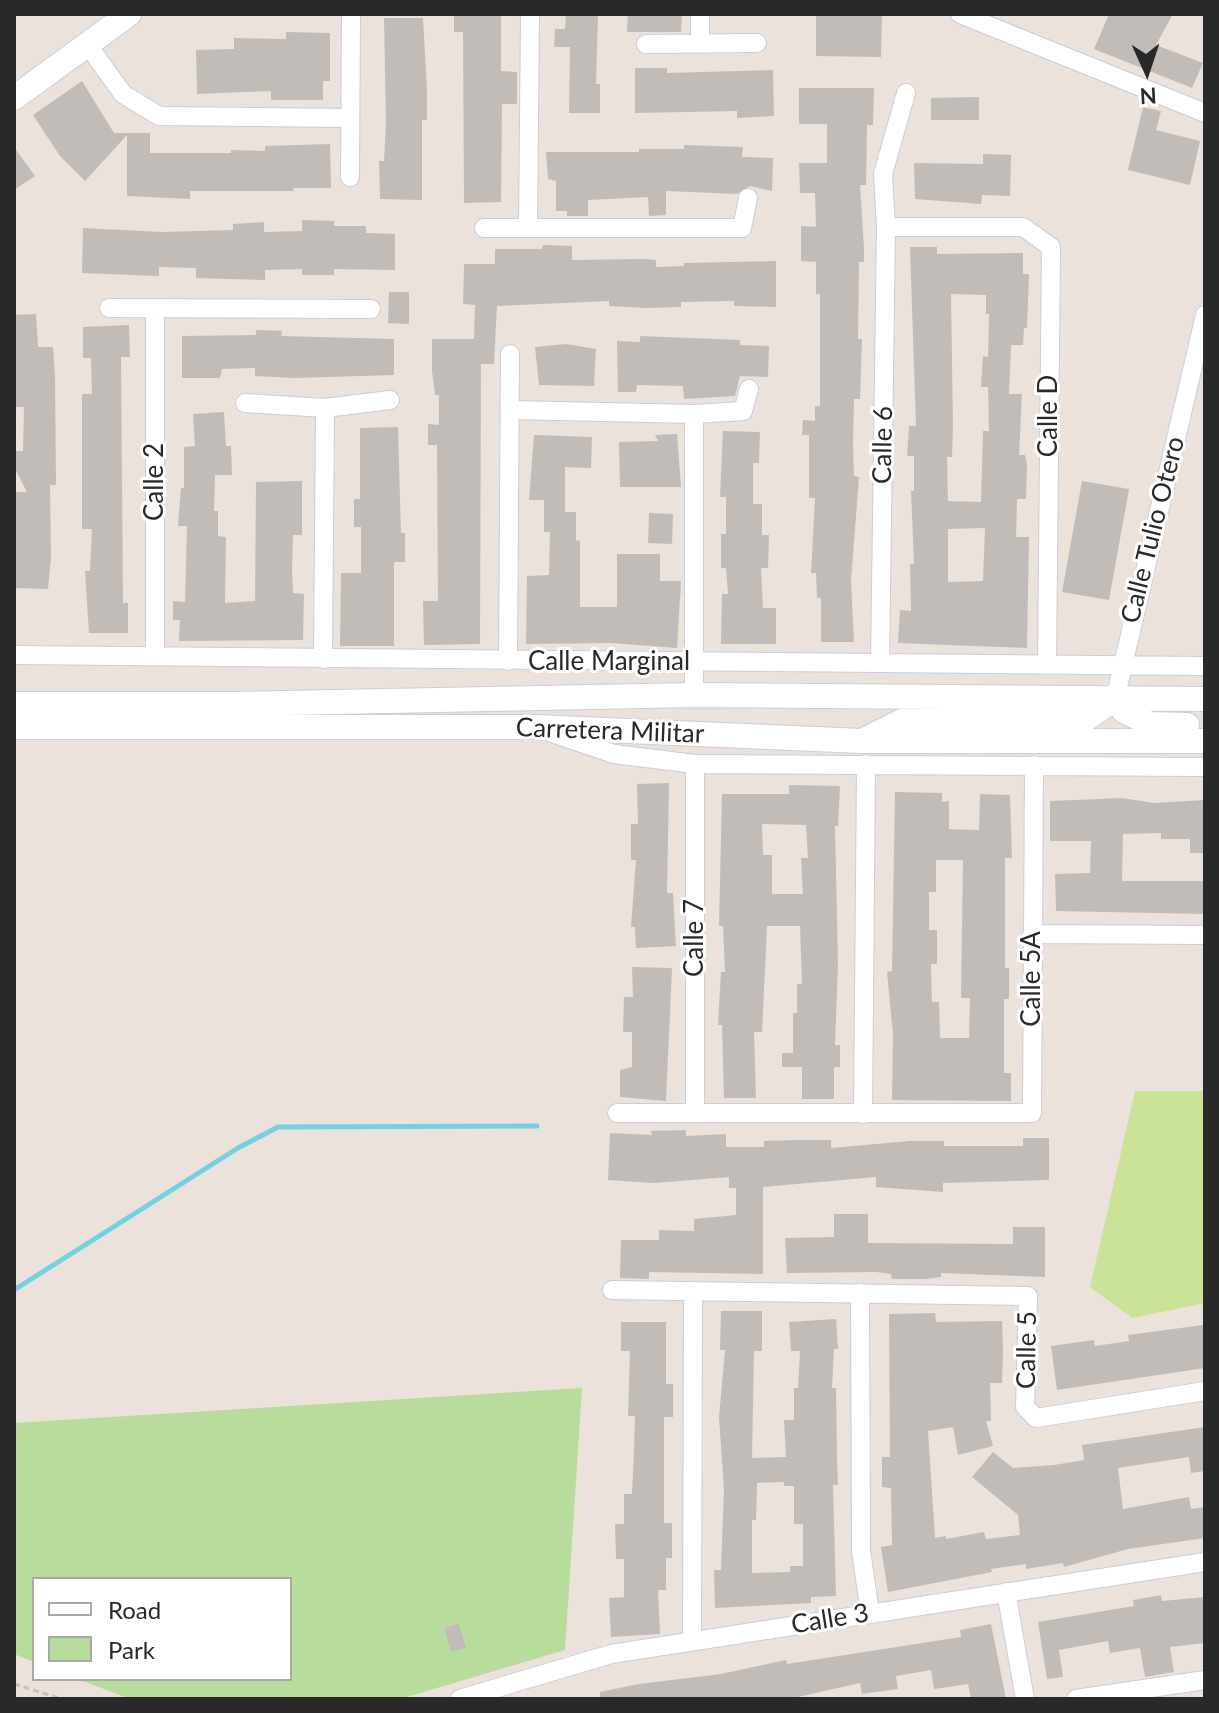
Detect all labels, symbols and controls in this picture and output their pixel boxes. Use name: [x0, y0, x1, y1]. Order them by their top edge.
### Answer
north arrow: [1107, 32, 1187, 112]
text: N: [1139, 83, 1157, 110]
street label: Calle D: [1033, 375, 1065, 457]
street label: Calle 6: [867, 406, 899, 484]
street label: Calle Tulio Otero: [1115, 433, 1191, 627]
street label: Calle 2: [139, 443, 171, 521]
street label: Calle Marginal: [528, 646, 690, 678]
street label: Carretera Militar: [515, 712, 705, 750]
street label: Calle 7: [679, 899, 711, 977]
street label: Calle 5A: [1016, 931, 1048, 1027]
street label: Calle 5: [1011, 1311, 1043, 1389]
legend: [32, 1577, 292, 1681]
text: Road: [108, 1595, 161, 1624]
street label: Calle 3: [789, 1597, 871, 1641]
text: Park: [108, 1635, 155, 1664]

